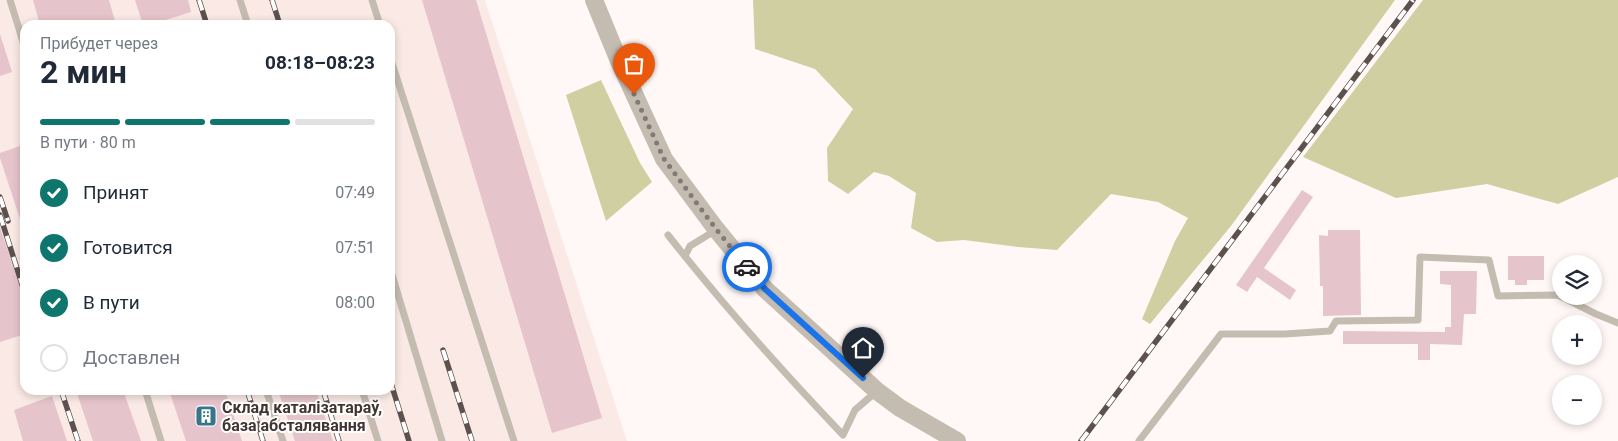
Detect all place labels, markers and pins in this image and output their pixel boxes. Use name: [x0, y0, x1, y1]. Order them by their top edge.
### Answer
pin: [613, 43, 655, 94]
pin: [842, 327, 884, 378]
place label: Склад каталізатараў, база абсталявання: [222, 398, 382, 435]
building icon: Склад каталізатараў, база абсталявання: [194, 404, 218, 428]

